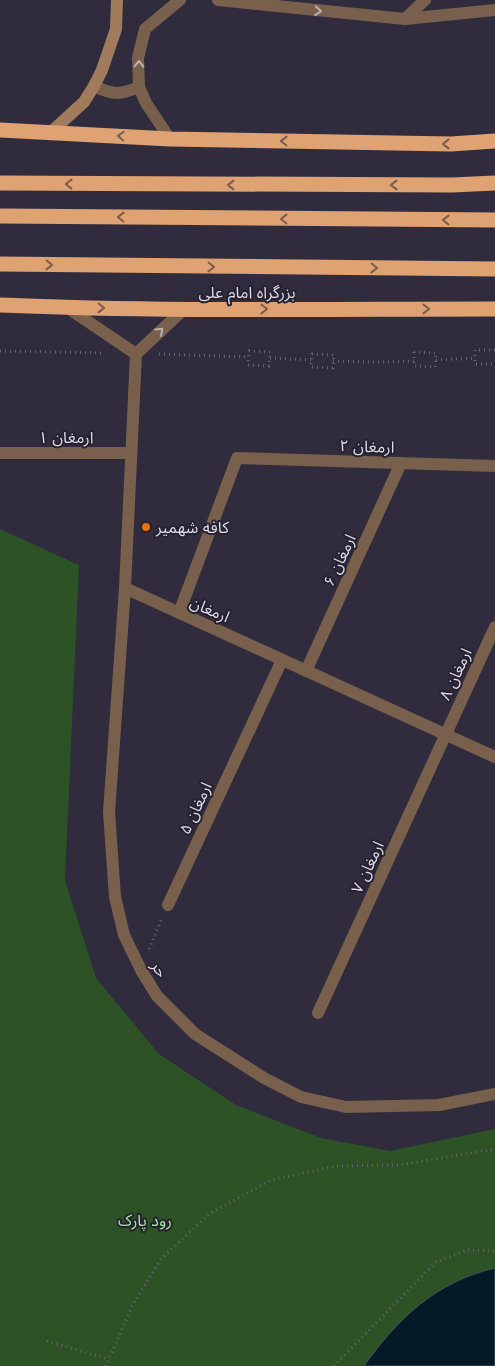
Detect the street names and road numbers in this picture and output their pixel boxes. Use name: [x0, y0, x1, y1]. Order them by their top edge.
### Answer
street label: بزرگراه امام علی: [199, 282, 295, 305]
street label: ارمغان ۱: [38, 427, 94, 447]
street label: ارمغان ۲: [339, 435, 395, 457]
street label: ارمغان ۶: [318, 531, 360, 589]
street label: ارمغان: [187, 591, 233, 627]
street label: ارمغان ۸: [434, 645, 476, 703]
street label: ارمغان ۵: [174, 779, 216, 837]
street label: ارمغان ۷: [346, 838, 388, 896]
street label: حر: [147, 956, 173, 981]

